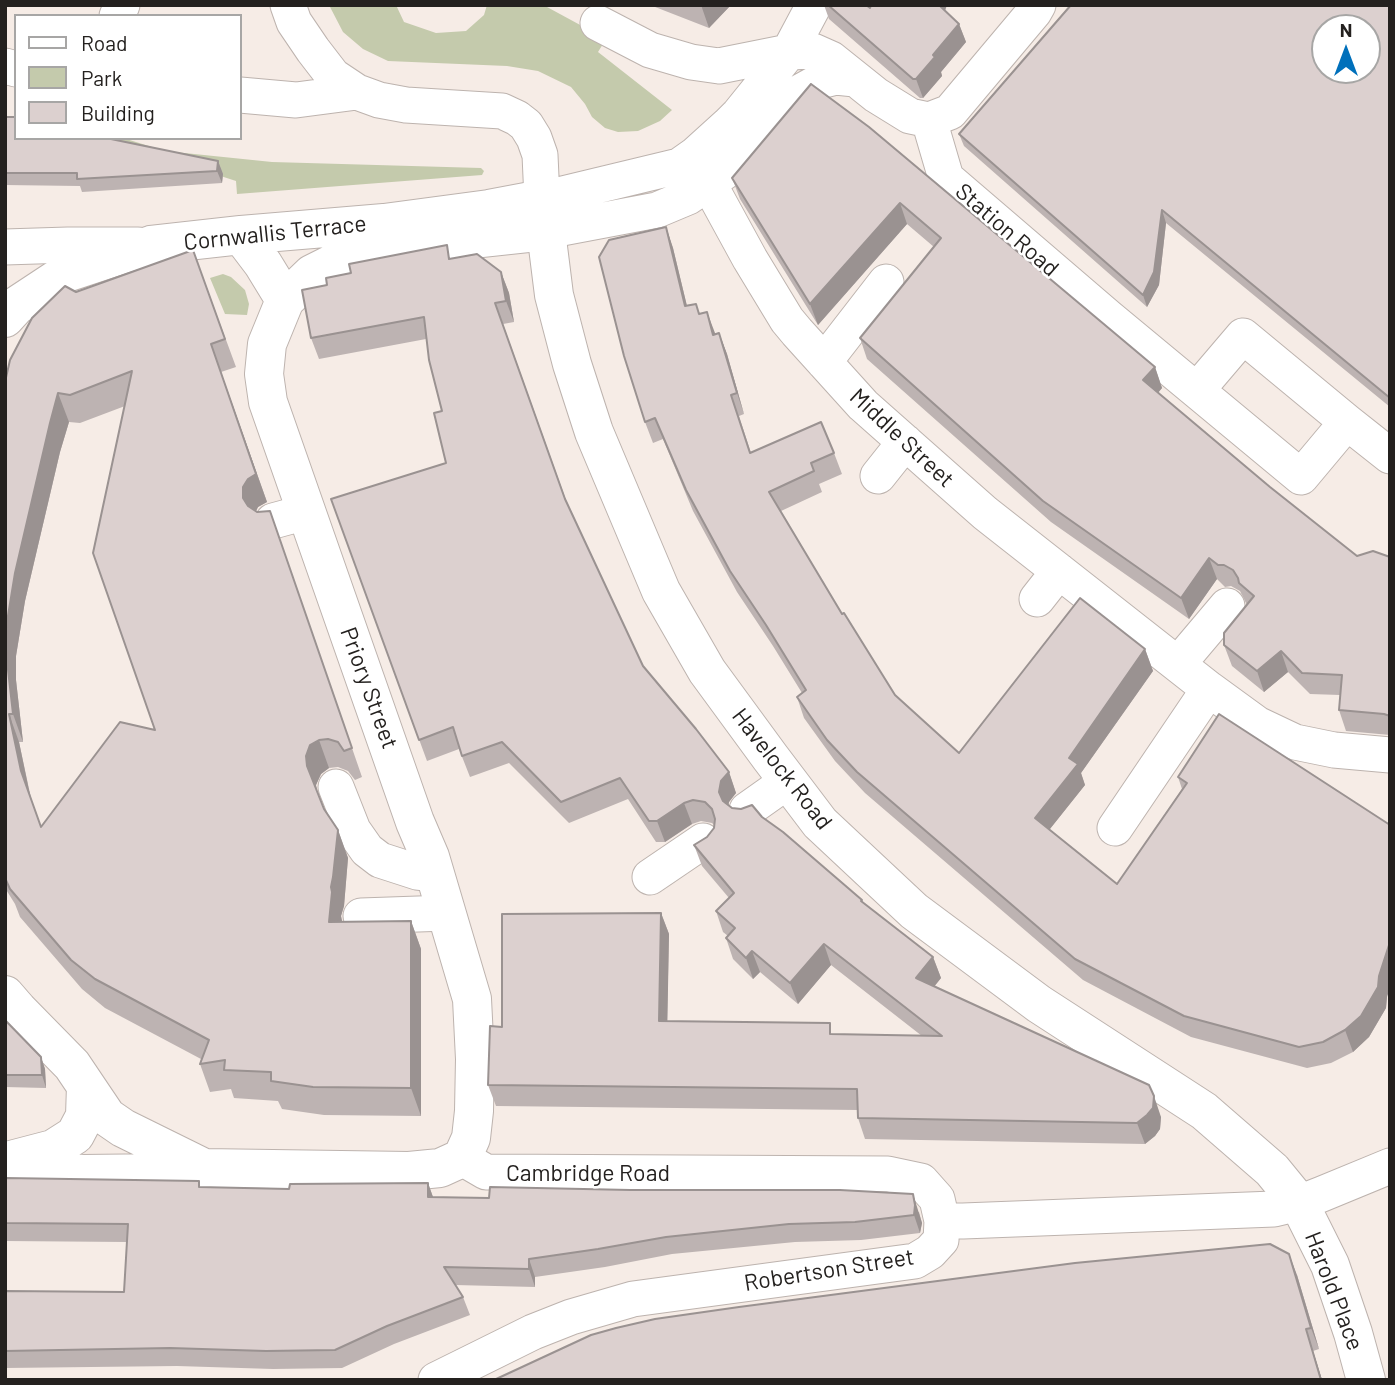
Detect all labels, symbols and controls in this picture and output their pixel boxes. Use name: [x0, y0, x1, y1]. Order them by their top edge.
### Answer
legend: [14, 14, 242, 140]
north arrow: [1311, 14, 1381, 84]
text: N: [1340, 18, 1352, 41]
text: Road: [81, 30, 127, 55]
text: Park: [81, 65, 122, 90]
text: Building: [81, 100, 155, 125]
street label: Station Road: [950, 178, 1064, 282]
street label: Cornwallis Terrace: [182, 210, 368, 256]
street label: Middle Street: [844, 383, 960, 493]
street label: Priory Street: [334, 623, 404, 753]
street label: Havelock Road: [726, 703, 838, 835]
street label: Cambridge Road: [506, 1159, 670, 1187]
street label: Harold Place: [1299, 1228, 1369, 1354]
street label: Robertson Street: [742, 1243, 916, 1297]

